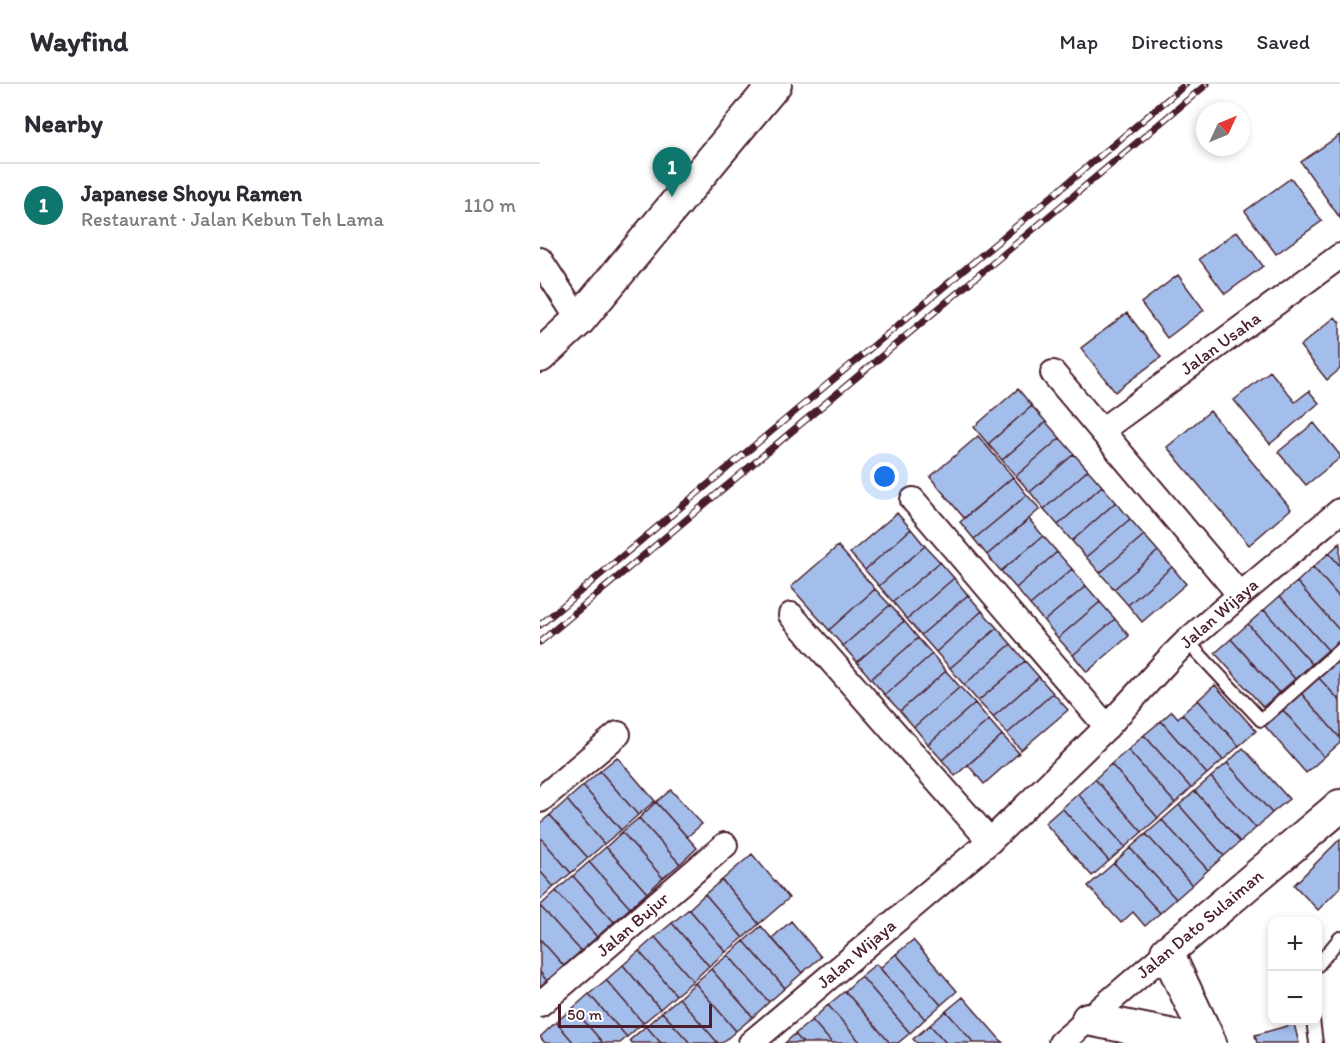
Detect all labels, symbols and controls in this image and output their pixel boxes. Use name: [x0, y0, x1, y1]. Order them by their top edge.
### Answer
text: Wayfind: [30, 24, 128, 58]
text: Map: [1060, 29, 1098, 54]
text: Directions: [1131, 29, 1223, 54]
text: Saved: [1256, 29, 1310, 54]
north arrow: [1196, 102, 1250, 156]
text: Nearby: [24, 107, 103, 139]
pin: 1: [652, 147, 692, 197]
text: Japanese Shoyu Ramen: [81, 180, 302, 207]
text: 1: [39, 193, 48, 217]
text: 110 m: [464, 193, 516, 217]
text: Restaurant · Jalan Kebun Teh Lama: [81, 207, 384, 231]
street label: Jalan Usaha: [1176, 306, 1266, 380]
your location: [870, 462, 899, 491]
street label: Jalan Wijaya: [1175, 573, 1263, 653]
street label: Jalan Dato Sulaiman: [1132, 865, 1268, 983]
street label: Jalan Bujur: [592, 887, 674, 962]
street label: Jalan Wijaya: [812, 914, 900, 993]
map controls: [1268, 917, 1322, 1025]
button: +: [1268, 917, 1322, 971]
button: −: [1268, 971, 1322, 1025]
scale bar: [558, 1001, 712, 1028]
text: 50 m: [567, 1005, 602, 1024]

